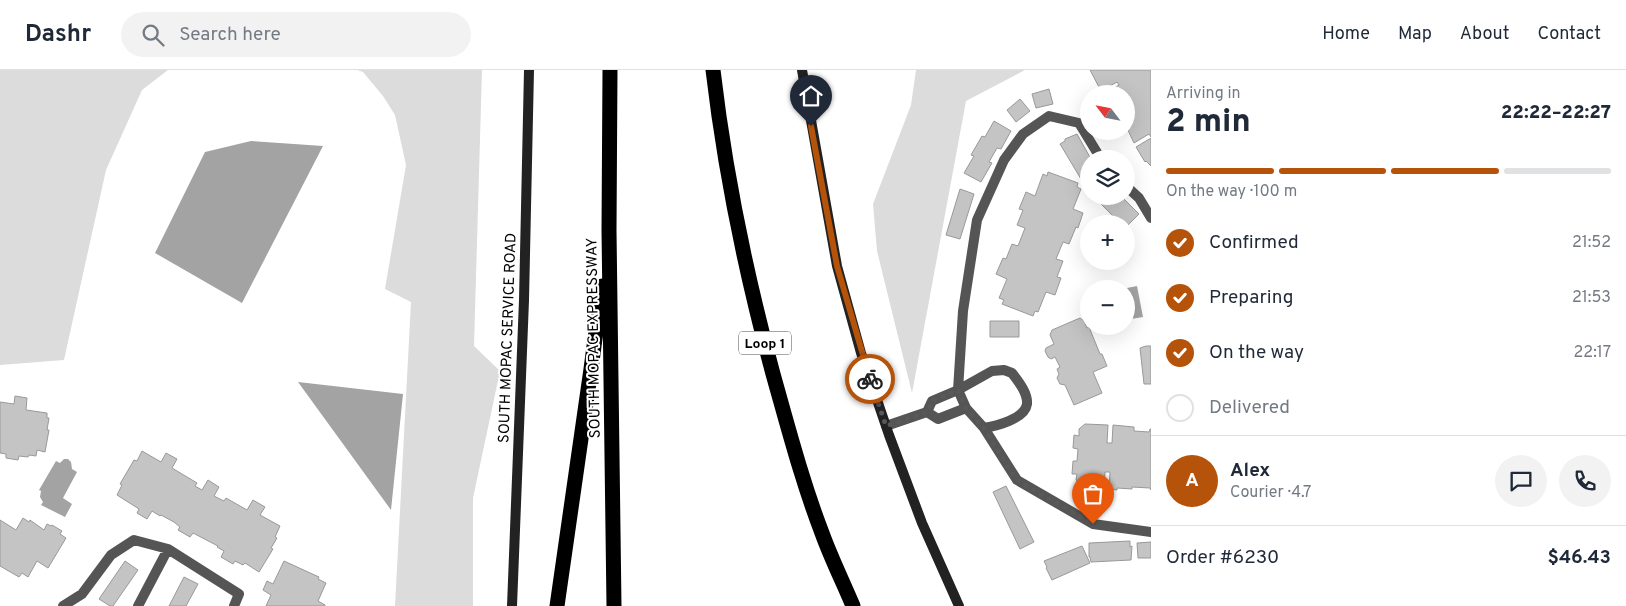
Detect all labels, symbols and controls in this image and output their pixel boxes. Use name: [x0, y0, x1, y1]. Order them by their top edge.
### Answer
search box: [121, 12, 471, 57]
text: Dashr: [25, 20, 91, 50]
icon: search: [139, 21, 167, 49]
text: Search here: [179, 23, 281, 47]
text: Home: [1322, 23, 1370, 46]
text: Map: [1398, 23, 1432, 46]
text: About: [1460, 23, 1509, 46]
text: Contact: [1537, 23, 1601, 46]
pin: [790, 75, 832, 126]
icon: home: [797, 82, 825, 110]
text: Arriving in: [1166, 84, 1241, 104]
north arrow: [1080, 85, 1135, 140]
map controls: [1080, 85, 1135, 335]
text: 22:22–22:27: [1501, 101, 1611, 125]
text: 2 min: [1166, 103, 1251, 143]
button: layers: [1080, 150, 1135, 205]
text: On the way · 100 m: [1166, 182, 1297, 202]
button: +: [1080, 215, 1135, 270]
icon: check: [1166, 229, 1194, 257]
text: Confirmed: [1209, 231, 1299, 255]
street label: SOUTH MOPAC SERVICE ROAD: [495, 233, 522, 444]
text: 21:52: [1572, 233, 1611, 253]
street label: SOUTH MOPAC EXPRESSWAY: [583, 237, 606, 438]
button: −: [1080, 280, 1135, 335]
icon: check: [1166, 284, 1194, 312]
text: Preparing: [1209, 286, 1293, 310]
text: 21:53: [1572, 288, 1611, 308]
road number: Loop 1: [739, 332, 791, 354]
icon: check: [1166, 339, 1194, 367]
text: On the way: [1209, 341, 1304, 365]
text: 22:17: [1574, 343, 1611, 363]
courier: [845, 354, 895, 404]
icon: bike: [856, 365, 884, 393]
text: Delivered: [1209, 396, 1290, 420]
button: chat: [1495, 455, 1547, 507]
button: phone: [1559, 455, 1611, 507]
text: Alex: [1230, 459, 1270, 483]
text: A: [1185, 469, 1199, 493]
pin: [1072, 473, 1114, 524]
icon: bag: [1079, 480, 1107, 508]
text: Courier · 4.7: [1230, 483, 1311, 503]
text: Order #6230: [1166, 546, 1279, 570]
text: $46.43: [1547, 546, 1611, 570]

